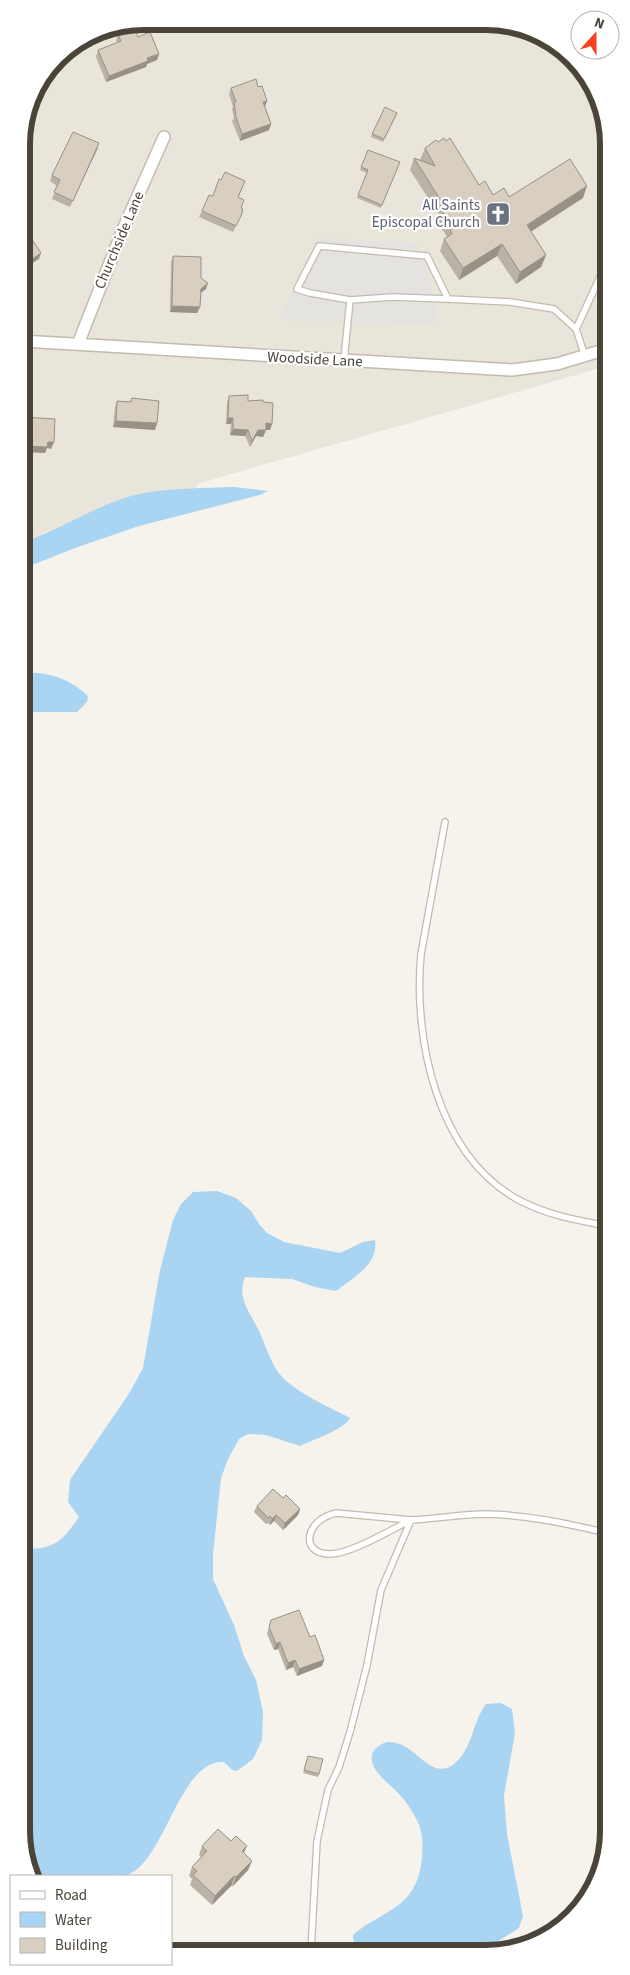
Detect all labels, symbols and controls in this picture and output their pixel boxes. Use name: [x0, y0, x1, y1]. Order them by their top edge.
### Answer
north arrow: [570, 10, 620, 60]
text: N: [591, 13, 607, 35]
street label: Churchside Lane: [89, 188, 149, 292]
place label: All Saints Episcopal Church: [372, 195, 480, 233]
church icon: All Saints Episcopal Church: [485, 201, 511, 227]
street label: Woodside Lane: [267, 347, 363, 372]
legend: [10, 1875, 172, 1965]
text: Road: [55, 1885, 87, 1906]
text: Water: [55, 1910, 92, 1931]
text: Building: [55, 1935, 108, 1956]

